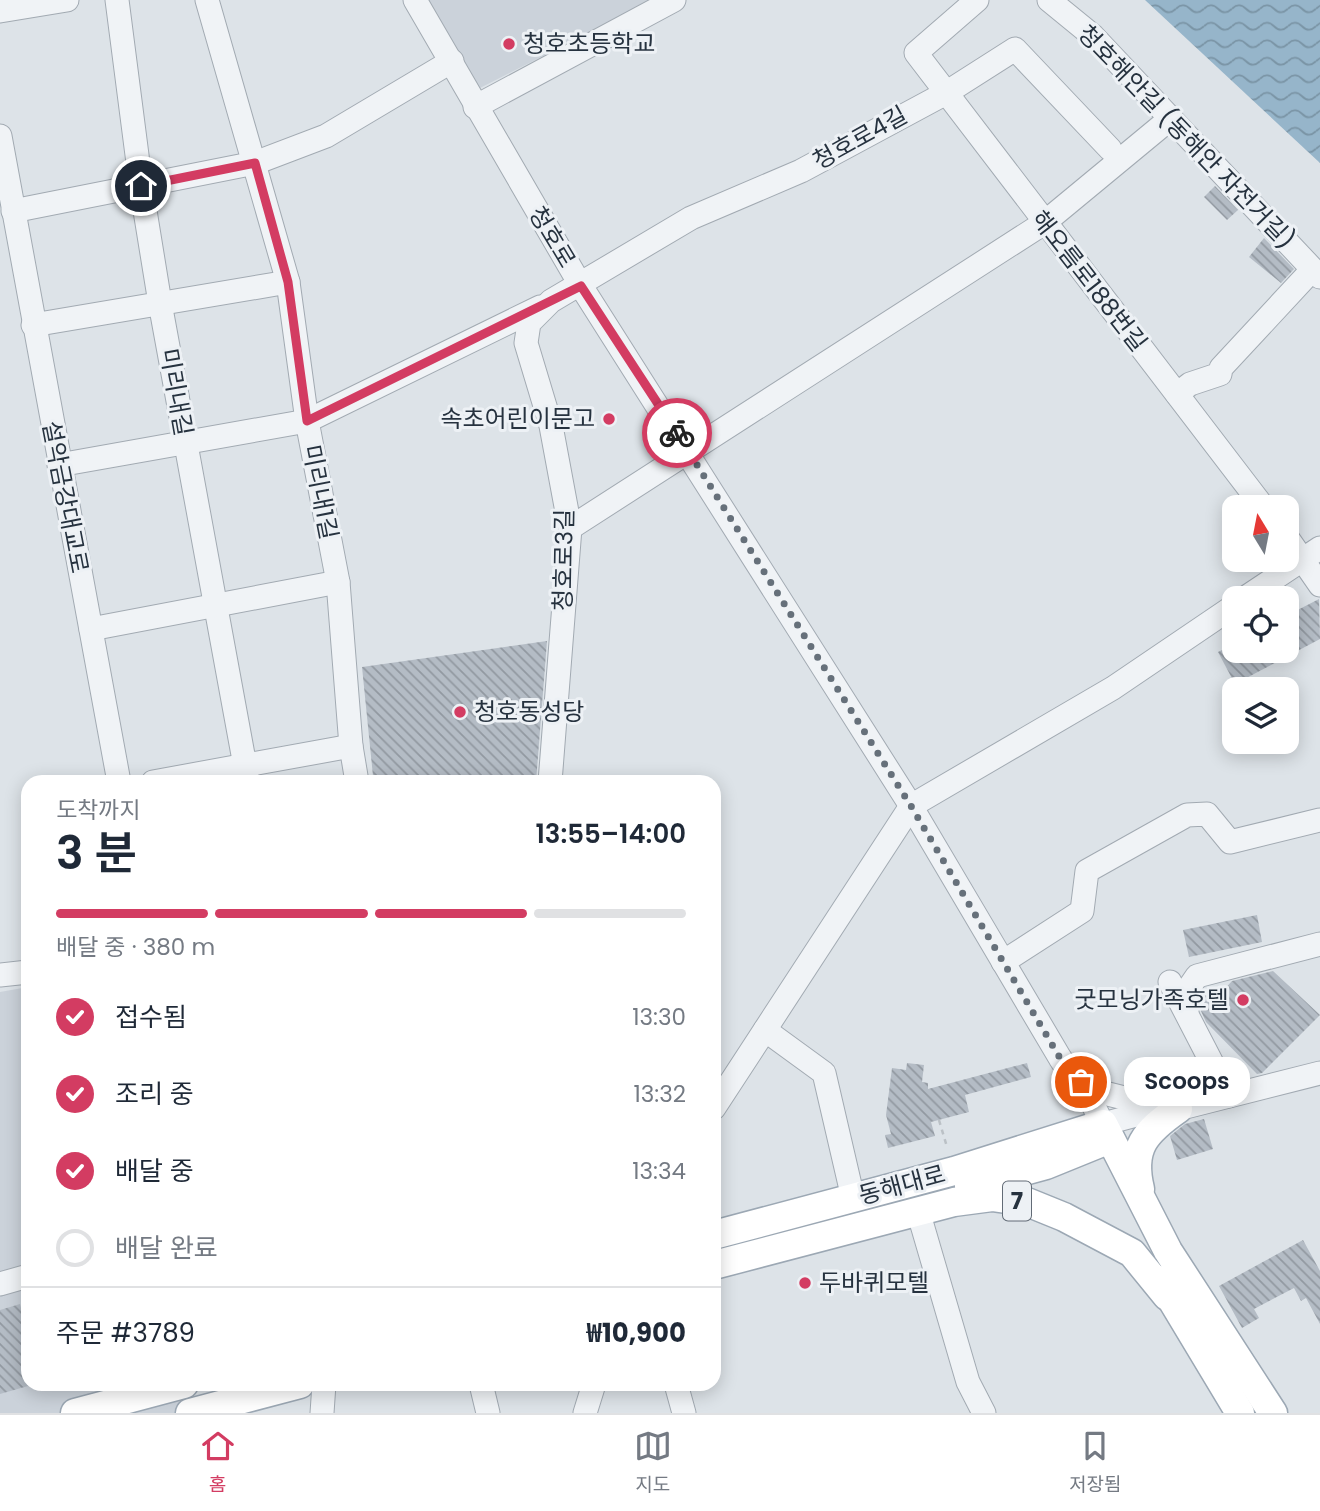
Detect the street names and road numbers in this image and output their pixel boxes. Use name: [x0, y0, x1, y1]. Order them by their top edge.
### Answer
street label: 청호해안길 (동해안 자전거길): [1070, 17, 1302, 256]
street label: 청호로4길: [807, 98, 913, 177]
street label: 청호로: [521, 200, 584, 274]
street label: 해오름로188번길: [1024, 203, 1155, 358]
street label: 미리내길: [153, 346, 200, 438]
street label: 설악금강대교로: [35, 418, 96, 576]
street label: 미리내1길: [295, 442, 346, 542]
street label: 청호로3길: [546, 508, 581, 612]
street label: 동해대로: [855, 1157, 949, 1212]
road number: 7: [1003, 1182, 1031, 1220]

